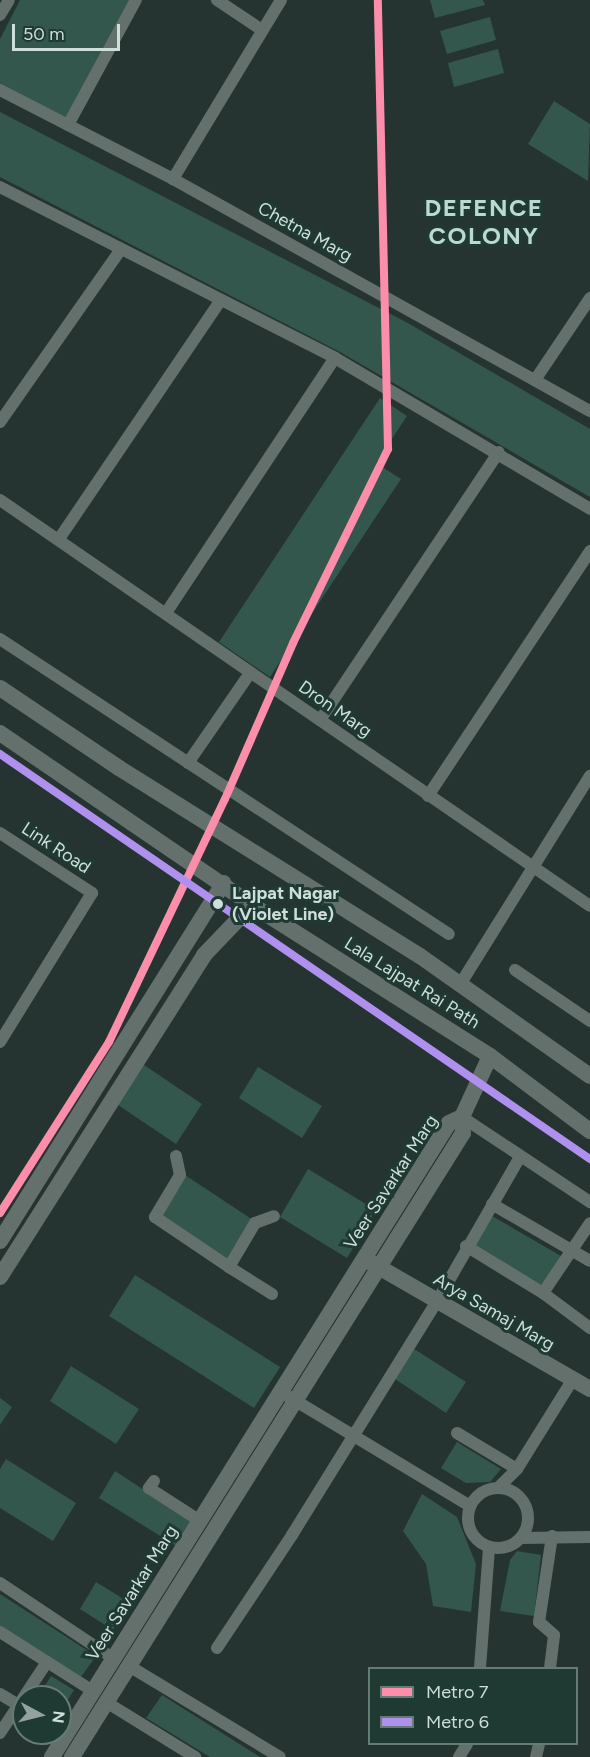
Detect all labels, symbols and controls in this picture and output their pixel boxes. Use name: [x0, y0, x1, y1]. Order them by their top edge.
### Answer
scale bar: [15, 12, 123, 50]
text: 50 m: [23, 23, 65, 45]
district label: DEFENCE COLONY: [425, 194, 543, 250]
street label: Chetna Marg: [254, 197, 356, 267]
street label: Dron Marg: [294, 676, 376, 742]
street label: Link Road: [17, 818, 95, 878]
place label: Lajpat Nagar (Violet Line): [232, 883, 339, 926]
marker: Lajpat Nagar (Violet Line): [209, 895, 227, 913]
street label: Lala Lajpat Rai Path: [340, 933, 484, 1033]
street label: Veer Savarkar Marg: [340, 1111, 442, 1253]
street label: Arya Samaj Marg: [430, 1269, 558, 1355]
street label: Veer Savarkar Marg: [82, 1521, 182, 1665]
legend: [368, 1667, 578, 1745]
text: Metro 7: [426, 1681, 489, 1703]
north arrow: [12, 1685, 72, 1745]
text: N: [48, 1710, 69, 1724]
text: Metro 6: [426, 1711, 489, 1733]

